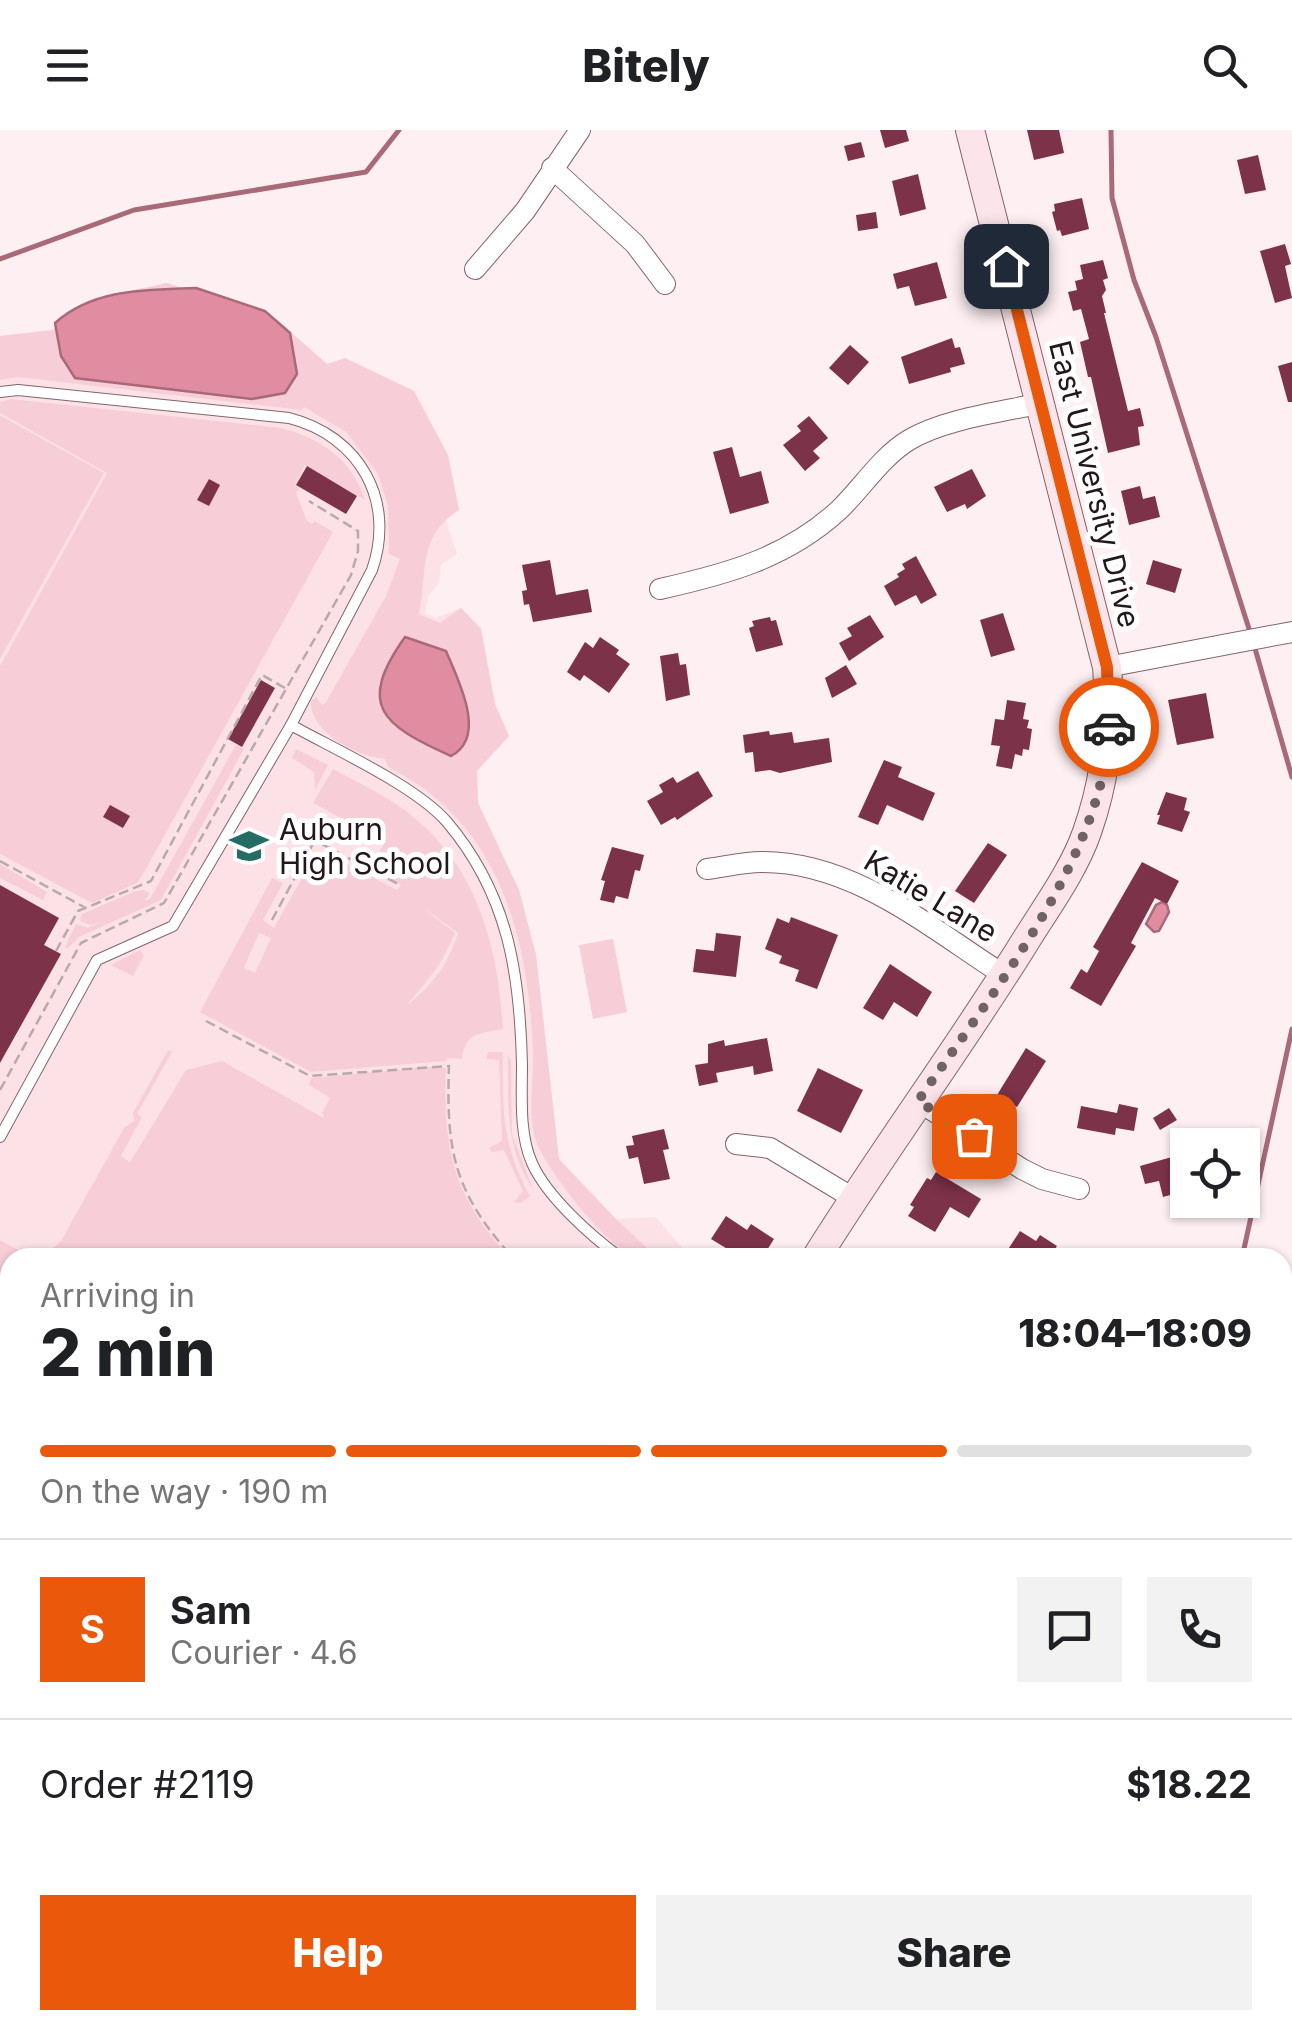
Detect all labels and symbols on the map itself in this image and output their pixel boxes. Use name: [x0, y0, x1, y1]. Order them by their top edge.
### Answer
pin: [964, 224, 1049, 309]
street label: East University Drive: [1042, 337, 1148, 631]
courier: [1059, 677, 1159, 777]
place label: Auburn High School: [279, 811, 451, 881]
school or university icon: Auburn High School: [228, 825, 270, 867]
street label: Katie Lane: [858, 842, 1004, 950]
pin: [932, 1094, 1017, 1179]

